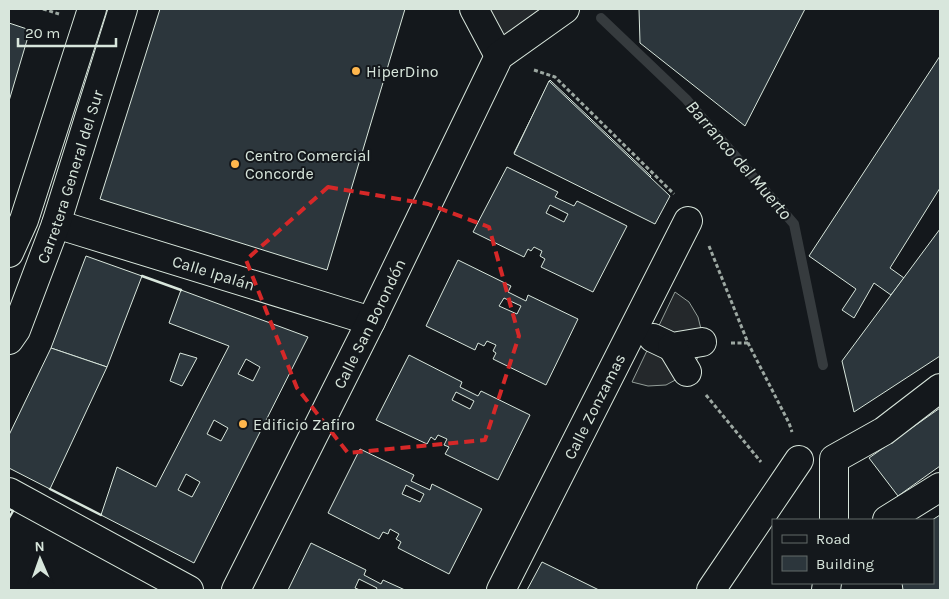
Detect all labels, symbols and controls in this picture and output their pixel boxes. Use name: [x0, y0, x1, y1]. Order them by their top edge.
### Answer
scale bar: [18, 15, 115, 47]
text: 20 m: [25, 24, 60, 42]
place label: HiperDino: [366, 62, 439, 81]
marker: HiperDino: [350, 65, 362, 77]
street label: Carretera General del Sur: [33, 87, 107, 266]
water label: Barranco del Muerto: [681, 96, 797, 224]
place label: Centro Comercial Concorde: [245, 146, 371, 183]
marker: Centro Comercial Concorde: [229, 158, 241, 170]
street label: Calle Ipalán: [170, 251, 257, 295]
street label: Calle San Borondón: [330, 256, 410, 392]
street label: Calle Zonzamas: [560, 350, 629, 463]
place label: Edificio Zafiro: [253, 415, 355, 434]
marker: Edificio Zafiro: [237, 418, 249, 430]
legend: [772, 519, 934, 584]
text: Road: [816, 530, 851, 548]
north arrow: [15, 534, 65, 584]
text: N: [34, 538, 45, 555]
text: Building: [816, 555, 874, 573]

